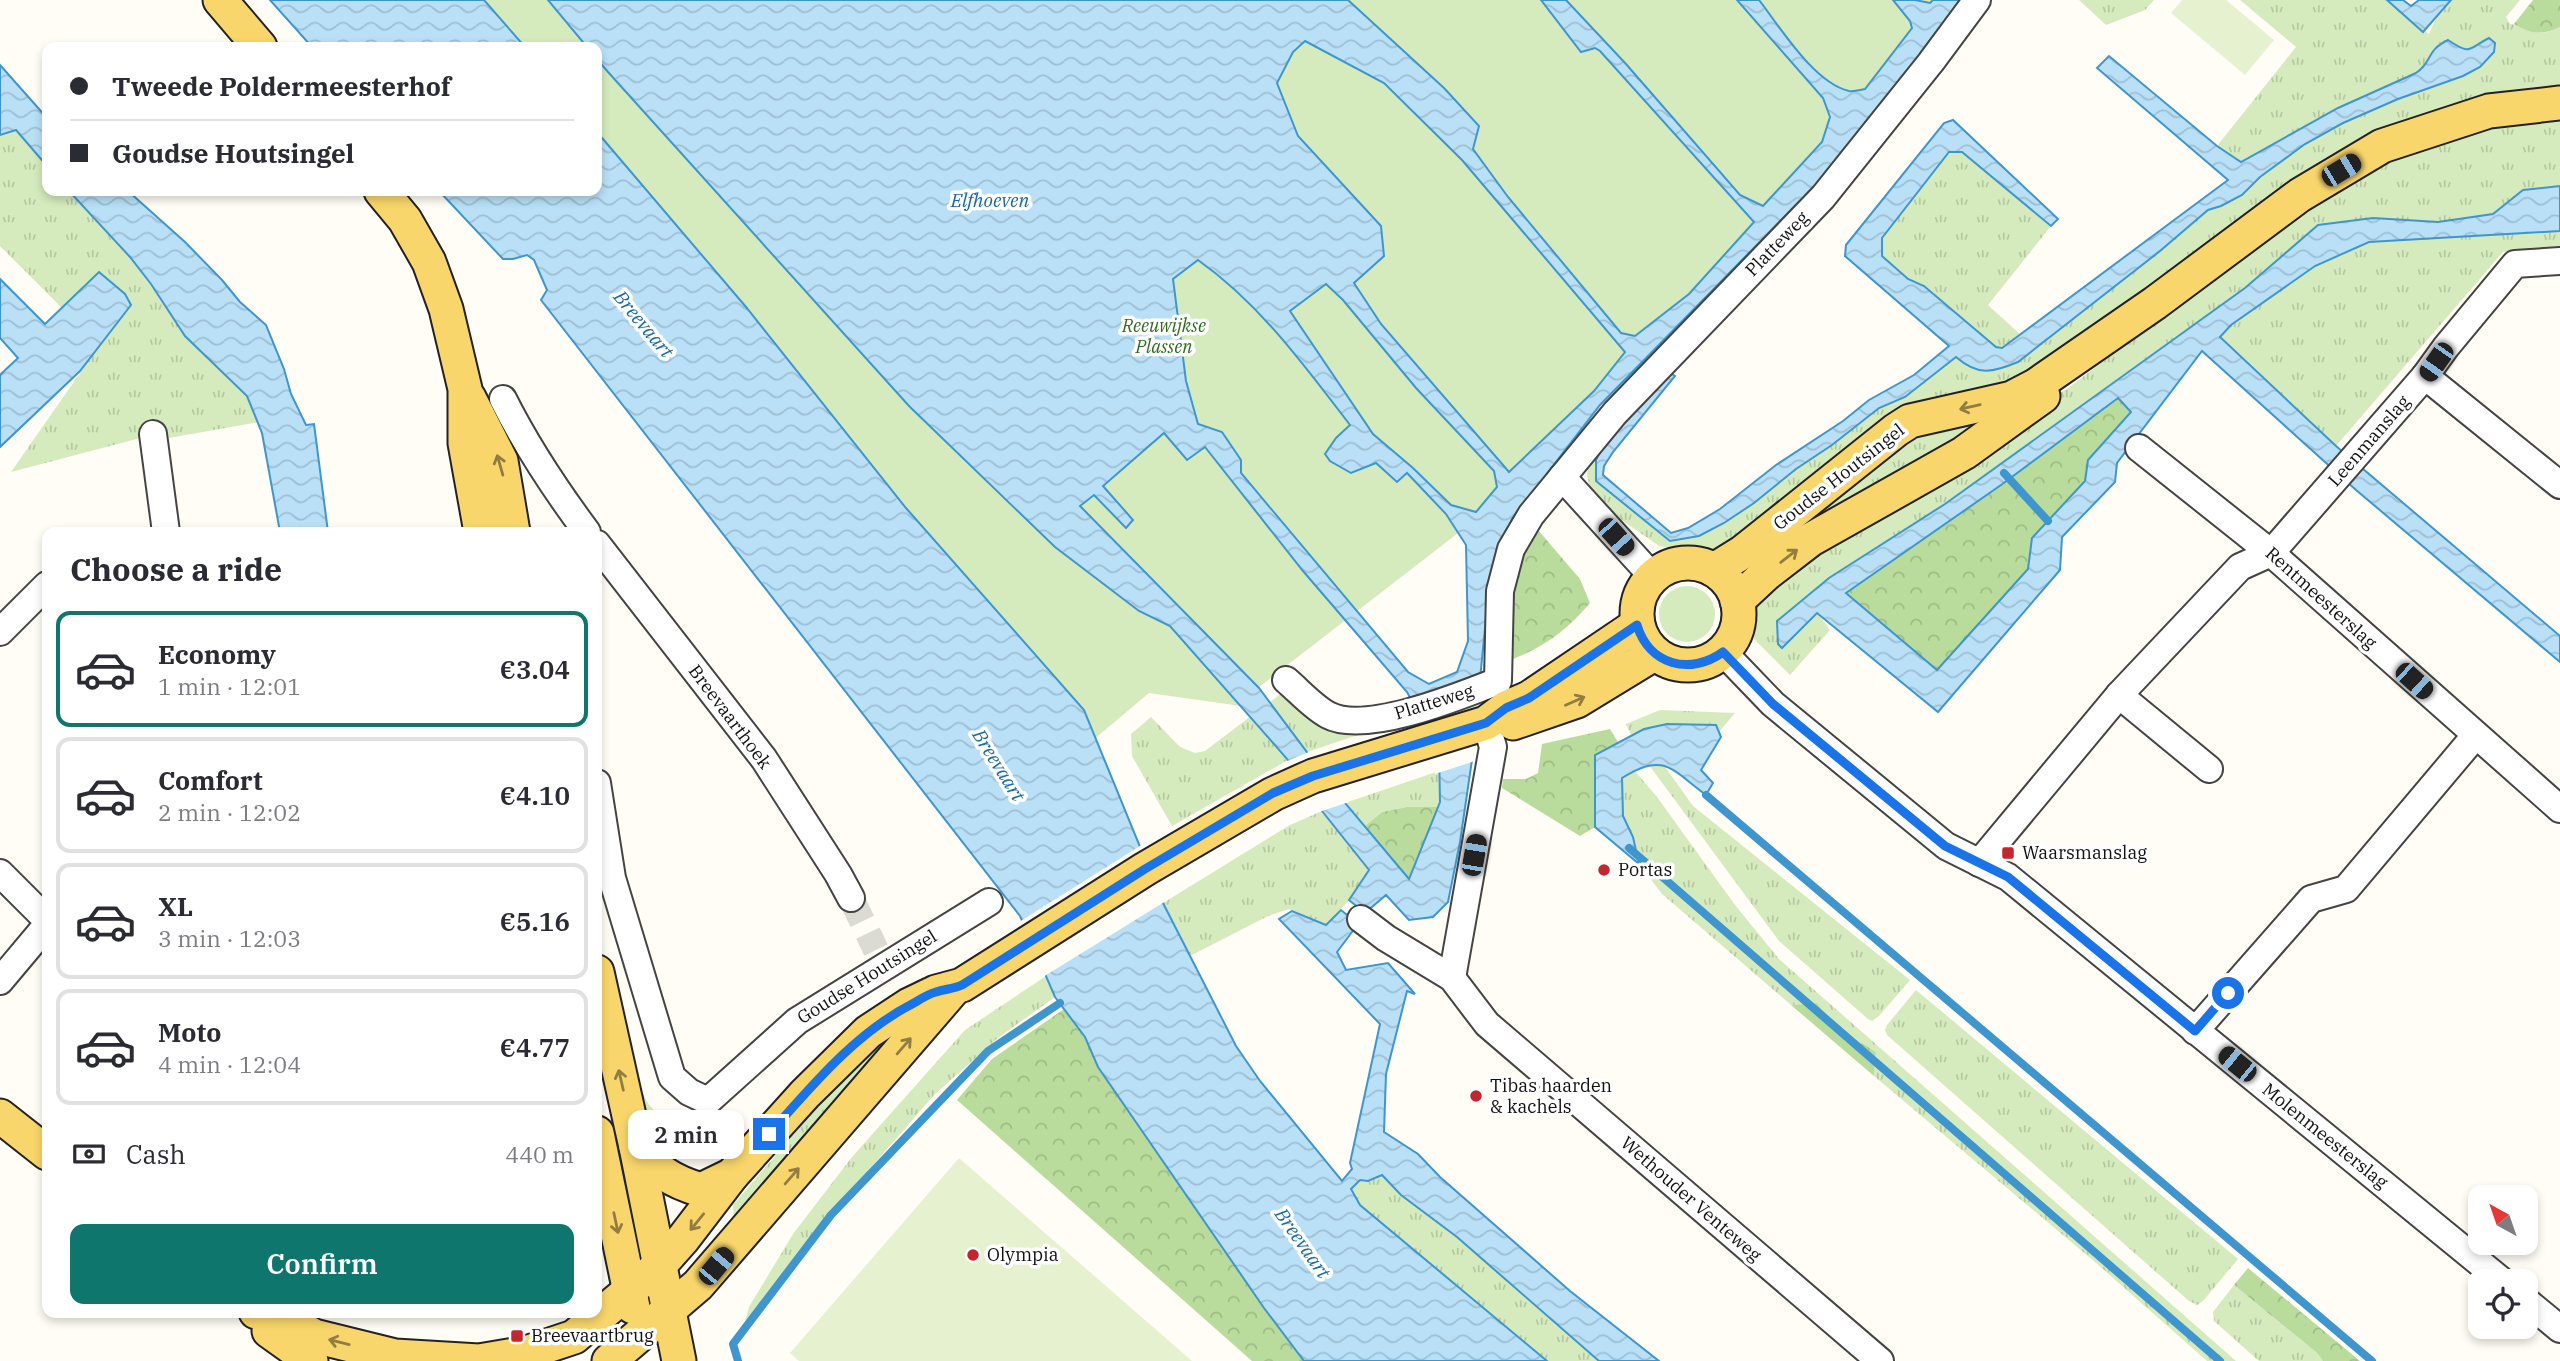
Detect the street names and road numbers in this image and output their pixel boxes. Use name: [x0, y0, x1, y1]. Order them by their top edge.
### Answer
street label: Platteweg: [1740, 206, 1813, 281]
street label: Leenmanslag: [2323, 390, 2415, 491]
street label: Goudse Houtsingel: [1768, 418, 1909, 535]
street label: Rentmeesterslag: [2261, 542, 2382, 654]
street label: Breevaarthoek: [684, 660, 777, 774]
street label: Platteweg: [1391, 679, 1477, 724]
street label: Goudse Houtsingel: [793, 924, 941, 1029]
street label: Molenmeesterslag: [2258, 1078, 2393, 1194]
street label: Wethouder Venteweg: [1616, 1131, 1767, 1266]

